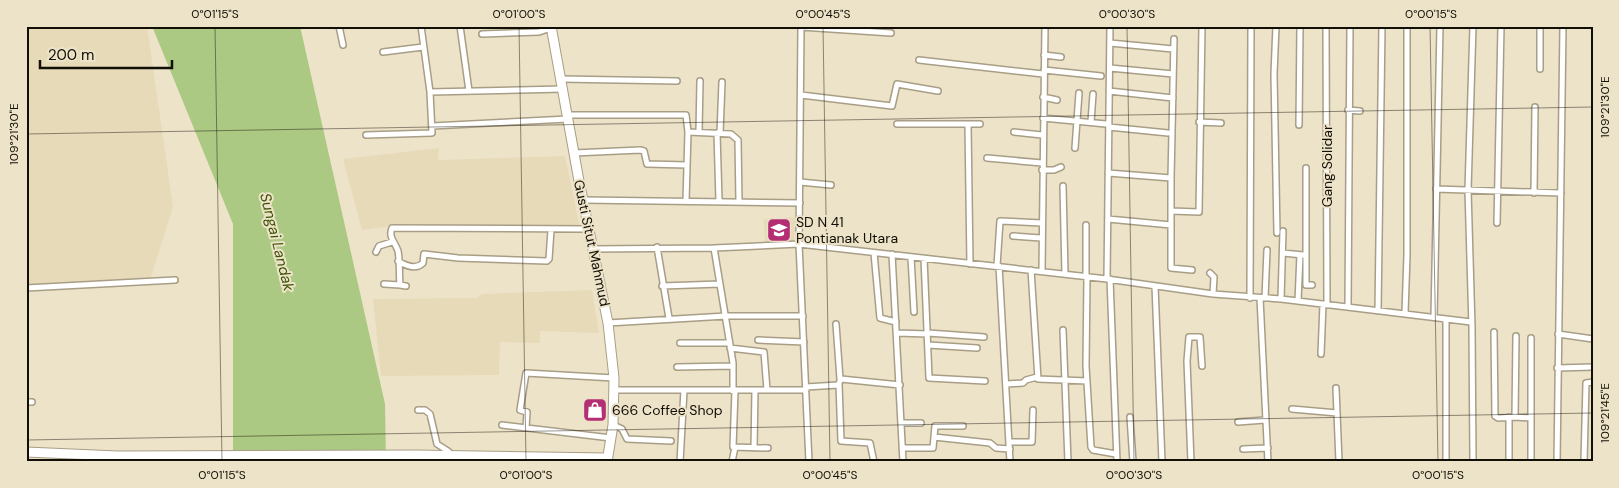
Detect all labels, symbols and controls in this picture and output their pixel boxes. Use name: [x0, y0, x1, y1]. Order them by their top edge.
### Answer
text: 0°01'15"S: [191, 6, 239, 22]
text: 0°01'00"S: [492, 6, 546, 22]
text: 0°00'45"S: [796, 6, 850, 22]
text: 0°00'30"S: [1099, 6, 1155, 22]
text: 0°00'15"S: [1405, 6, 1457, 22]
scale bar: [40, 38, 172, 70]
text: 200 m: [48, 45, 94, 65]
text: 109°21'30"E: [1597, 76, 1613, 138]
text: 109°21'30"E: [6, 103, 22, 165]
street label: Gang Solidar: [1318, 125, 1336, 207]
street label: Gusti Situt Mahmud: [570, 178, 614, 308]
water label: Sungai Landak: [255, 191, 299, 293]
place label: SD N 41 Pontianak Utara: [796, 213, 898, 247]
school or university icon: SD N 41 Pontianak Utara: [766, 217, 792, 243]
text: 109°21'45"E: [1597, 383, 1613, 443]
shop icon: 666 Coffee Shop: [582, 397, 608, 423]
place label: 666 Coffee Shop: [612, 401, 723, 419]
text: 0°01'15"S: [198, 467, 246, 483]
text: 0°01'00"S: [499, 467, 553, 483]
text: 0°00'45"S: [803, 467, 857, 483]
text: 0°00'30"S: [1106, 467, 1162, 483]
text: 0°00'15"S: [1412, 467, 1464, 483]

